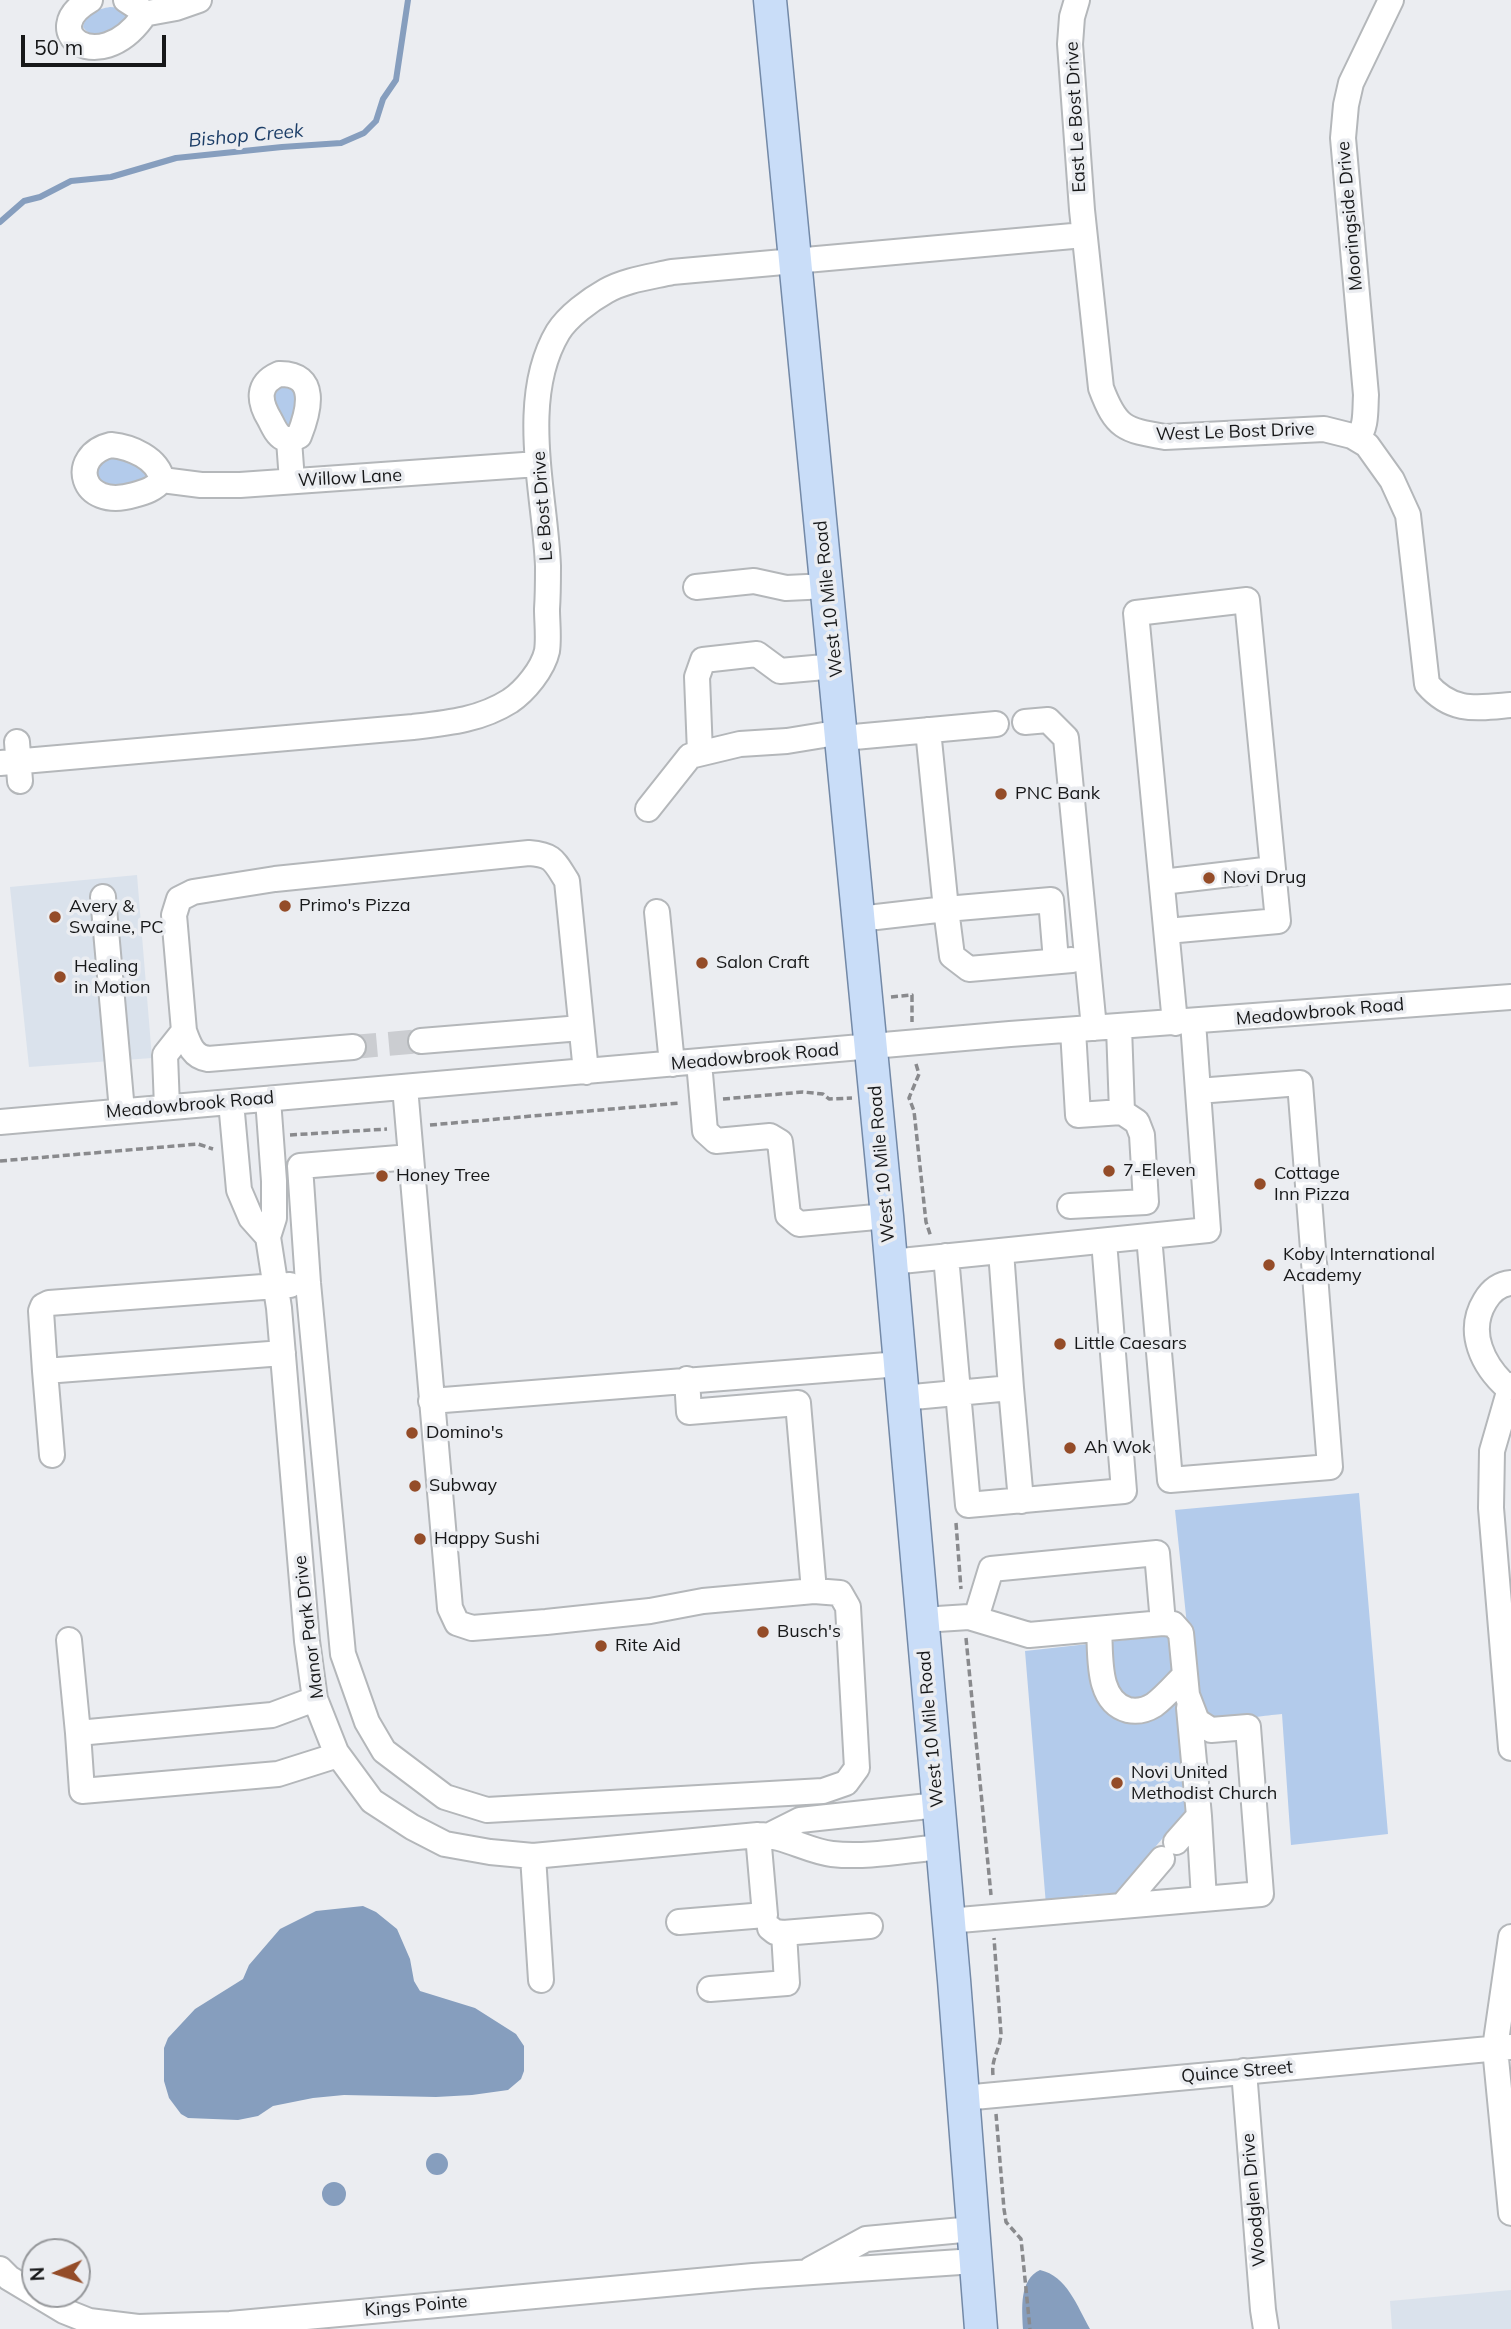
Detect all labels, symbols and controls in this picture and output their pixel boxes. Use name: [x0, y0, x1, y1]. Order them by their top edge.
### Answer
scale bar: [24, 21, 170, 65]
text: 50 m: [34, 34, 83, 60]
street label: East Le Bost Drive: [1061, 41, 1091, 193]
water label: Bishop Creek: [188, 120, 304, 152]
street label: Mooringside Drive: [1333, 140, 1367, 292]
street label: West Le Bost Drive: [1155, 418, 1315, 446]
street label: Le Bost Drive: [528, 450, 558, 562]
street label: Willow Lane: [297, 464, 403, 492]
street label: West 10 Mile Road: [810, 520, 848, 678]
place label: PNC Bank: [1015, 783, 1100, 805]
marker: PNC Bank: [993, 786, 1009, 802]
place label: Novi Drug: [1223, 867, 1306, 889]
marker: Novi Drug: [1201, 870, 1217, 886]
place label: Primo's Pizza: [299, 895, 410, 917]
place label: Avery & Swaine, PC: [69, 896, 164, 939]
marker: Primo's Pizza: [277, 898, 293, 914]
marker: Avery & Swaine, PC: [47, 909, 63, 925]
place label: Salon Craft: [716, 952, 809, 974]
marker: Salon Craft: [694, 955, 710, 971]
place label: Healing in Motion: [74, 956, 151, 998]
marker: Healing in Motion: [52, 969, 68, 985]
street label: Meadowbrook Road: [1235, 994, 1405, 1030]
street label: Meadowbrook Road: [670, 1039, 840, 1075]
street label: West 10 Mile Road: [864, 1085, 900, 1243]
street label: Meadowbrook Road: [105, 1087, 275, 1123]
place label: 7-Eleven: [1123, 1160, 1196, 1182]
marker: 7-Eleven: [1101, 1163, 1117, 1179]
place label: Cottage Inn Pizza: [1274, 1163, 1350, 1206]
place label: Honey Tree: [396, 1165, 490, 1187]
marker: Honey Tree: [374, 1168, 390, 1184]
marker: Cottage Inn Pizza: [1252, 1176, 1268, 1192]
place label: Koby International Academy: [1283, 1244, 1435, 1286]
marker: Koby International Academy: [1261, 1257, 1277, 1273]
place label: Little Caesars: [1074, 1333, 1187, 1355]
marker: Little Caesars: [1052, 1336, 1068, 1352]
place label: Domino's: [426, 1422, 504, 1444]
marker: Domino's: [404, 1425, 420, 1441]
place label: Ah Wok: [1084, 1437, 1151, 1459]
marker: Ah Wok: [1062, 1440, 1078, 1456]
place label: Subway: [429, 1475, 497, 1497]
marker: Subway: [407, 1478, 423, 1494]
place label: Happy Sushi: [434, 1528, 540, 1550]
marker: Happy Sushi: [412, 1531, 428, 1547]
street label: Manor Park Drive: [289, 1554, 329, 1700]
place label: Busch's: [777, 1621, 841, 1643]
marker: Busch's: [755, 1624, 771, 1640]
place label: Rite Aid: [615, 1635, 681, 1657]
marker: Rite Aid: [593, 1638, 609, 1654]
street label: West 10 Mile Road: [913, 1650, 949, 1808]
place label: Novi United Methodist Church: [1131, 1762, 1277, 1804]
marker: Novi United Methodist Church: [1109, 1775, 1125, 1791]
street label: Quince Street: [1180, 2056, 1294, 2088]
street label: Woodglen Drive: [1237, 2132, 1271, 2268]
north arrow: [21, 2238, 91, 2308]
text: N: [25, 2266, 49, 2282]
street label: Kings Pointe: [364, 2291, 468, 2321]

